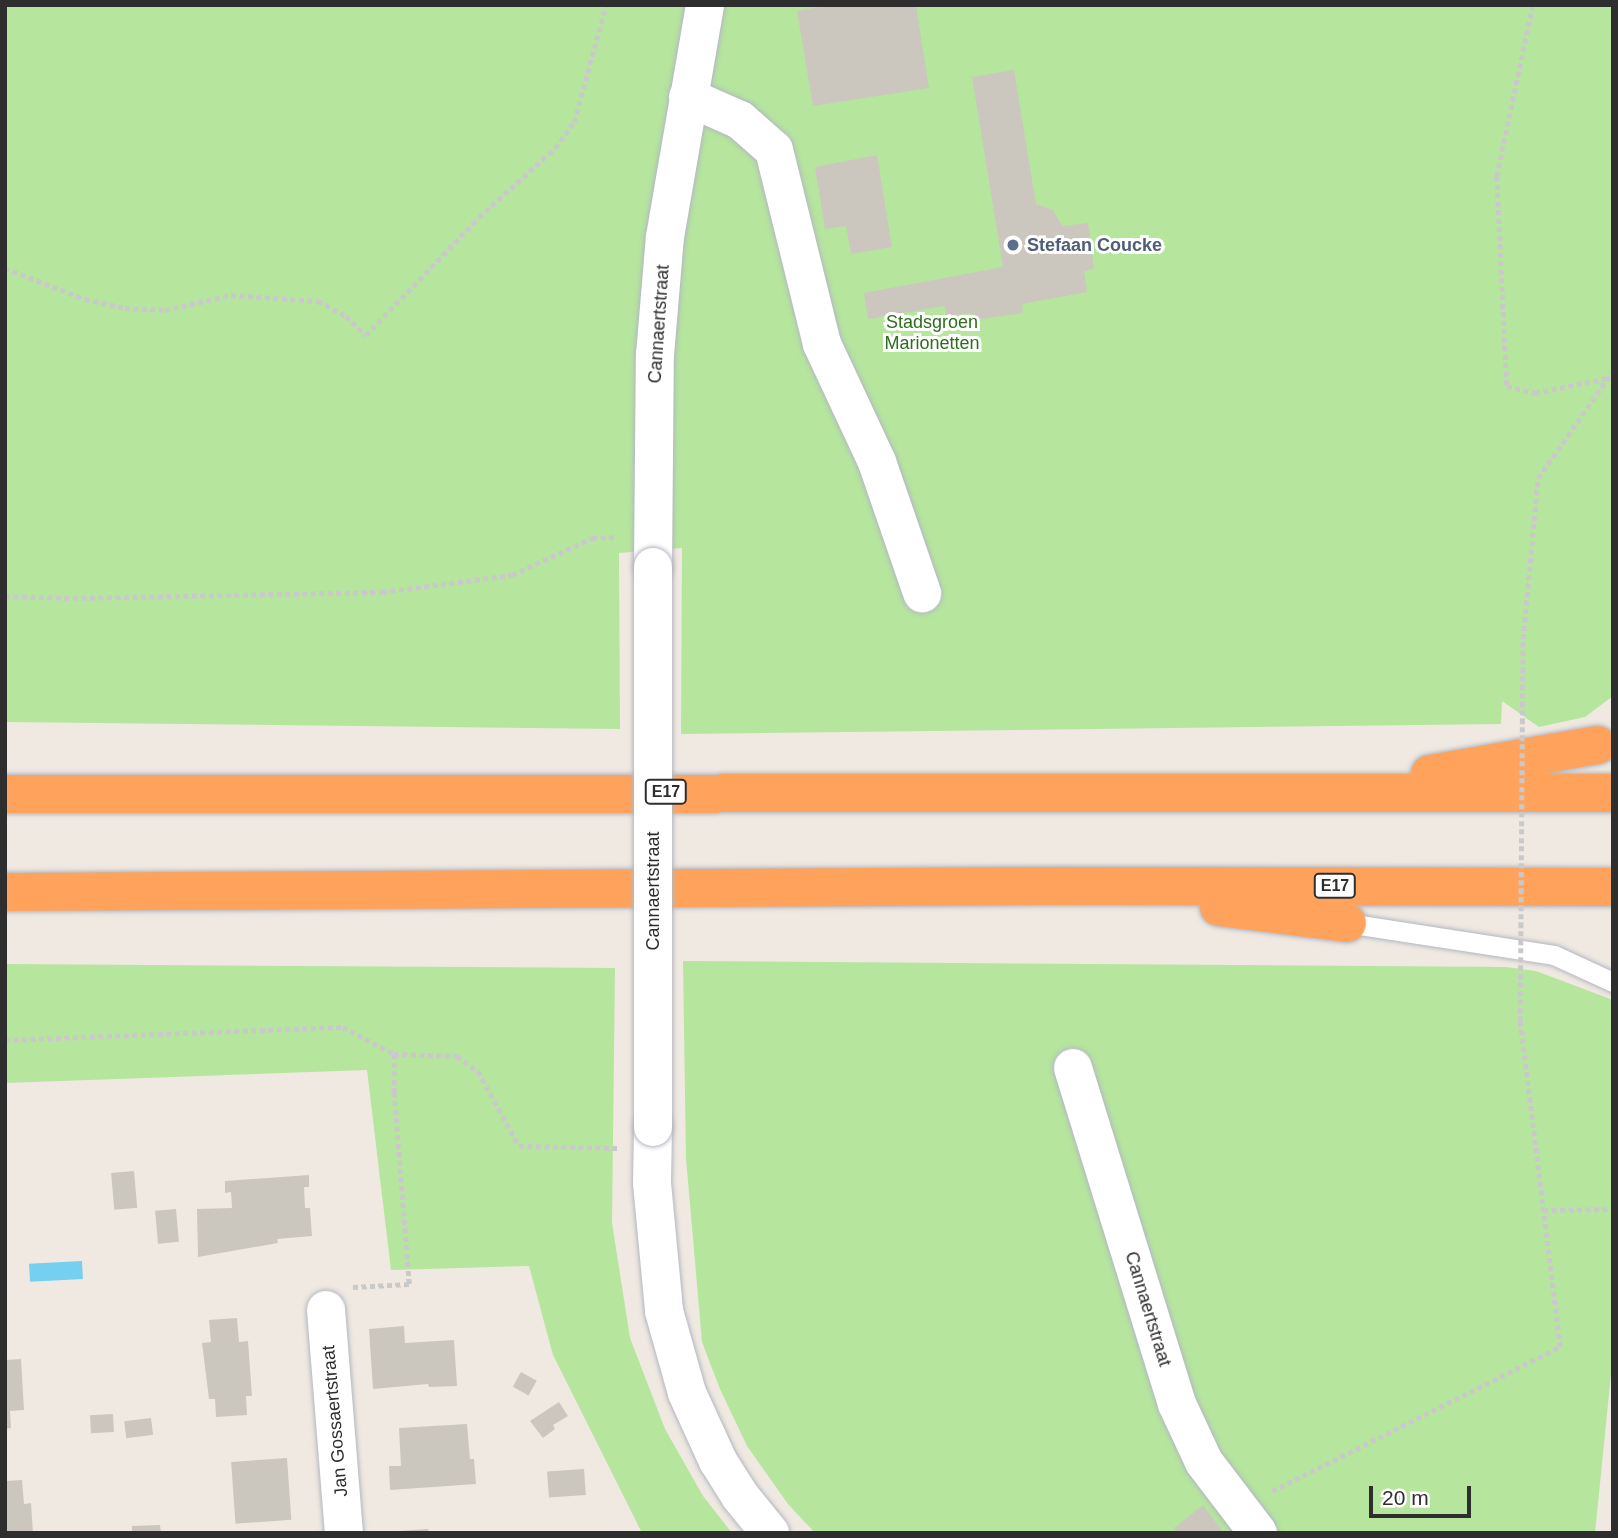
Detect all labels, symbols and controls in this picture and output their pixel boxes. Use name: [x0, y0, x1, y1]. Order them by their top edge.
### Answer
place label: Stefaan Coucke: [1027, 234, 1162, 256]
marker: Stefaan Coucke: [1005, 237, 1021, 253]
street label: Cannaertstraat: [644, 264, 674, 384]
park label: Stadsgroen Marionetten: [884, 312, 980, 354]
road number: E17: [643, 779, 689, 804]
street label: Cannaertstraat: [642, 831, 664, 951]
road number: E17: [1312, 874, 1358, 898]
street label: Cannaertstraat: [1120, 1249, 1176, 1369]
street label: Jan Gossaertstraat: [318, 1344, 352, 1498]
scale bar: [1373, 1472, 1474, 1516]
text: 20 m: [1382, 1486, 1429, 1509]

